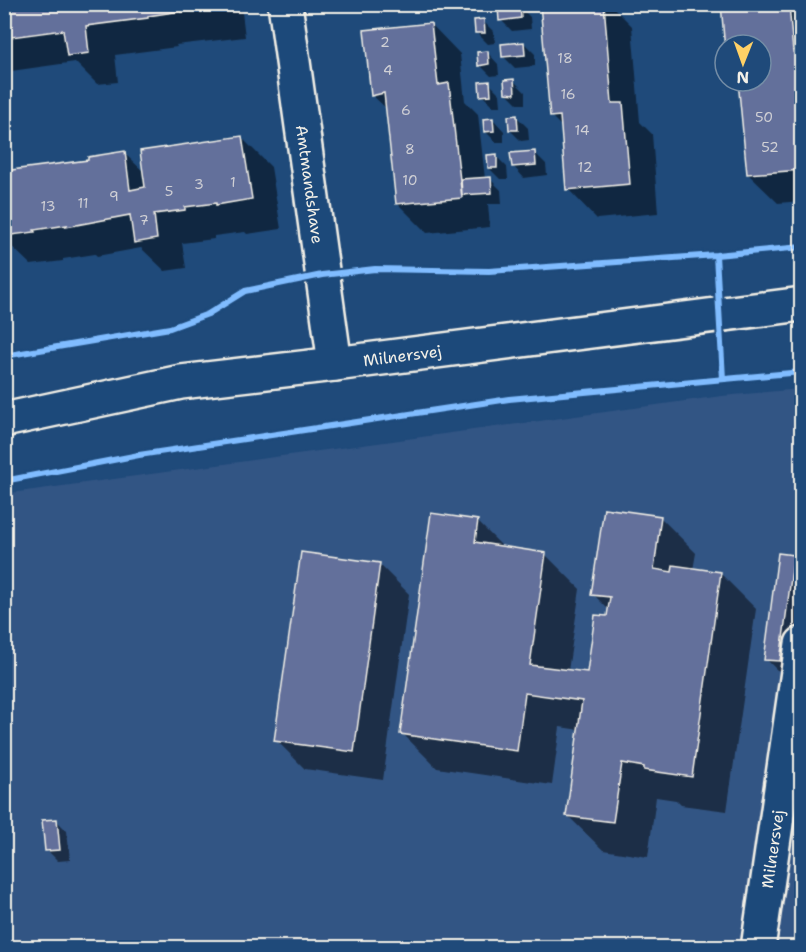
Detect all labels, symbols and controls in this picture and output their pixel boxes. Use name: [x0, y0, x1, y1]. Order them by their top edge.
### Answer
house number: 2: [380, 33, 390, 51]
north arrow: [713, 33, 773, 93]
house number: 18: [557, 49, 573, 67]
house number: 4: [383, 61, 393, 79]
text: N: [736, 67, 749, 88]
house number: 16: [560, 85, 576, 103]
house number: 6: [401, 101, 411, 119]
house number: 50: [755, 108, 773, 126]
house number: 14: [574, 121, 590, 139]
street label: Amtmandshave: [291, 124, 329, 245]
house number: 52: [761, 138, 779, 156]
house number: 8: [405, 140, 415, 158]
house number: 12: [578, 158, 592, 176]
house number: 10: [402, 171, 418, 189]
house number: 1: [230, 173, 236, 191]
house number: 3: [194, 175, 204, 193]
house number: 5: [165, 182, 173, 200]
house number: 9: [109, 187, 119, 205]
house number: 11: [77, 194, 89, 212]
house number: 13: [41, 197, 55, 215]
house number: 7: [139, 211, 149, 229]
street label: Milnersvej: [362, 340, 443, 371]
street label: Milnersvej: [756, 808, 788, 890]

